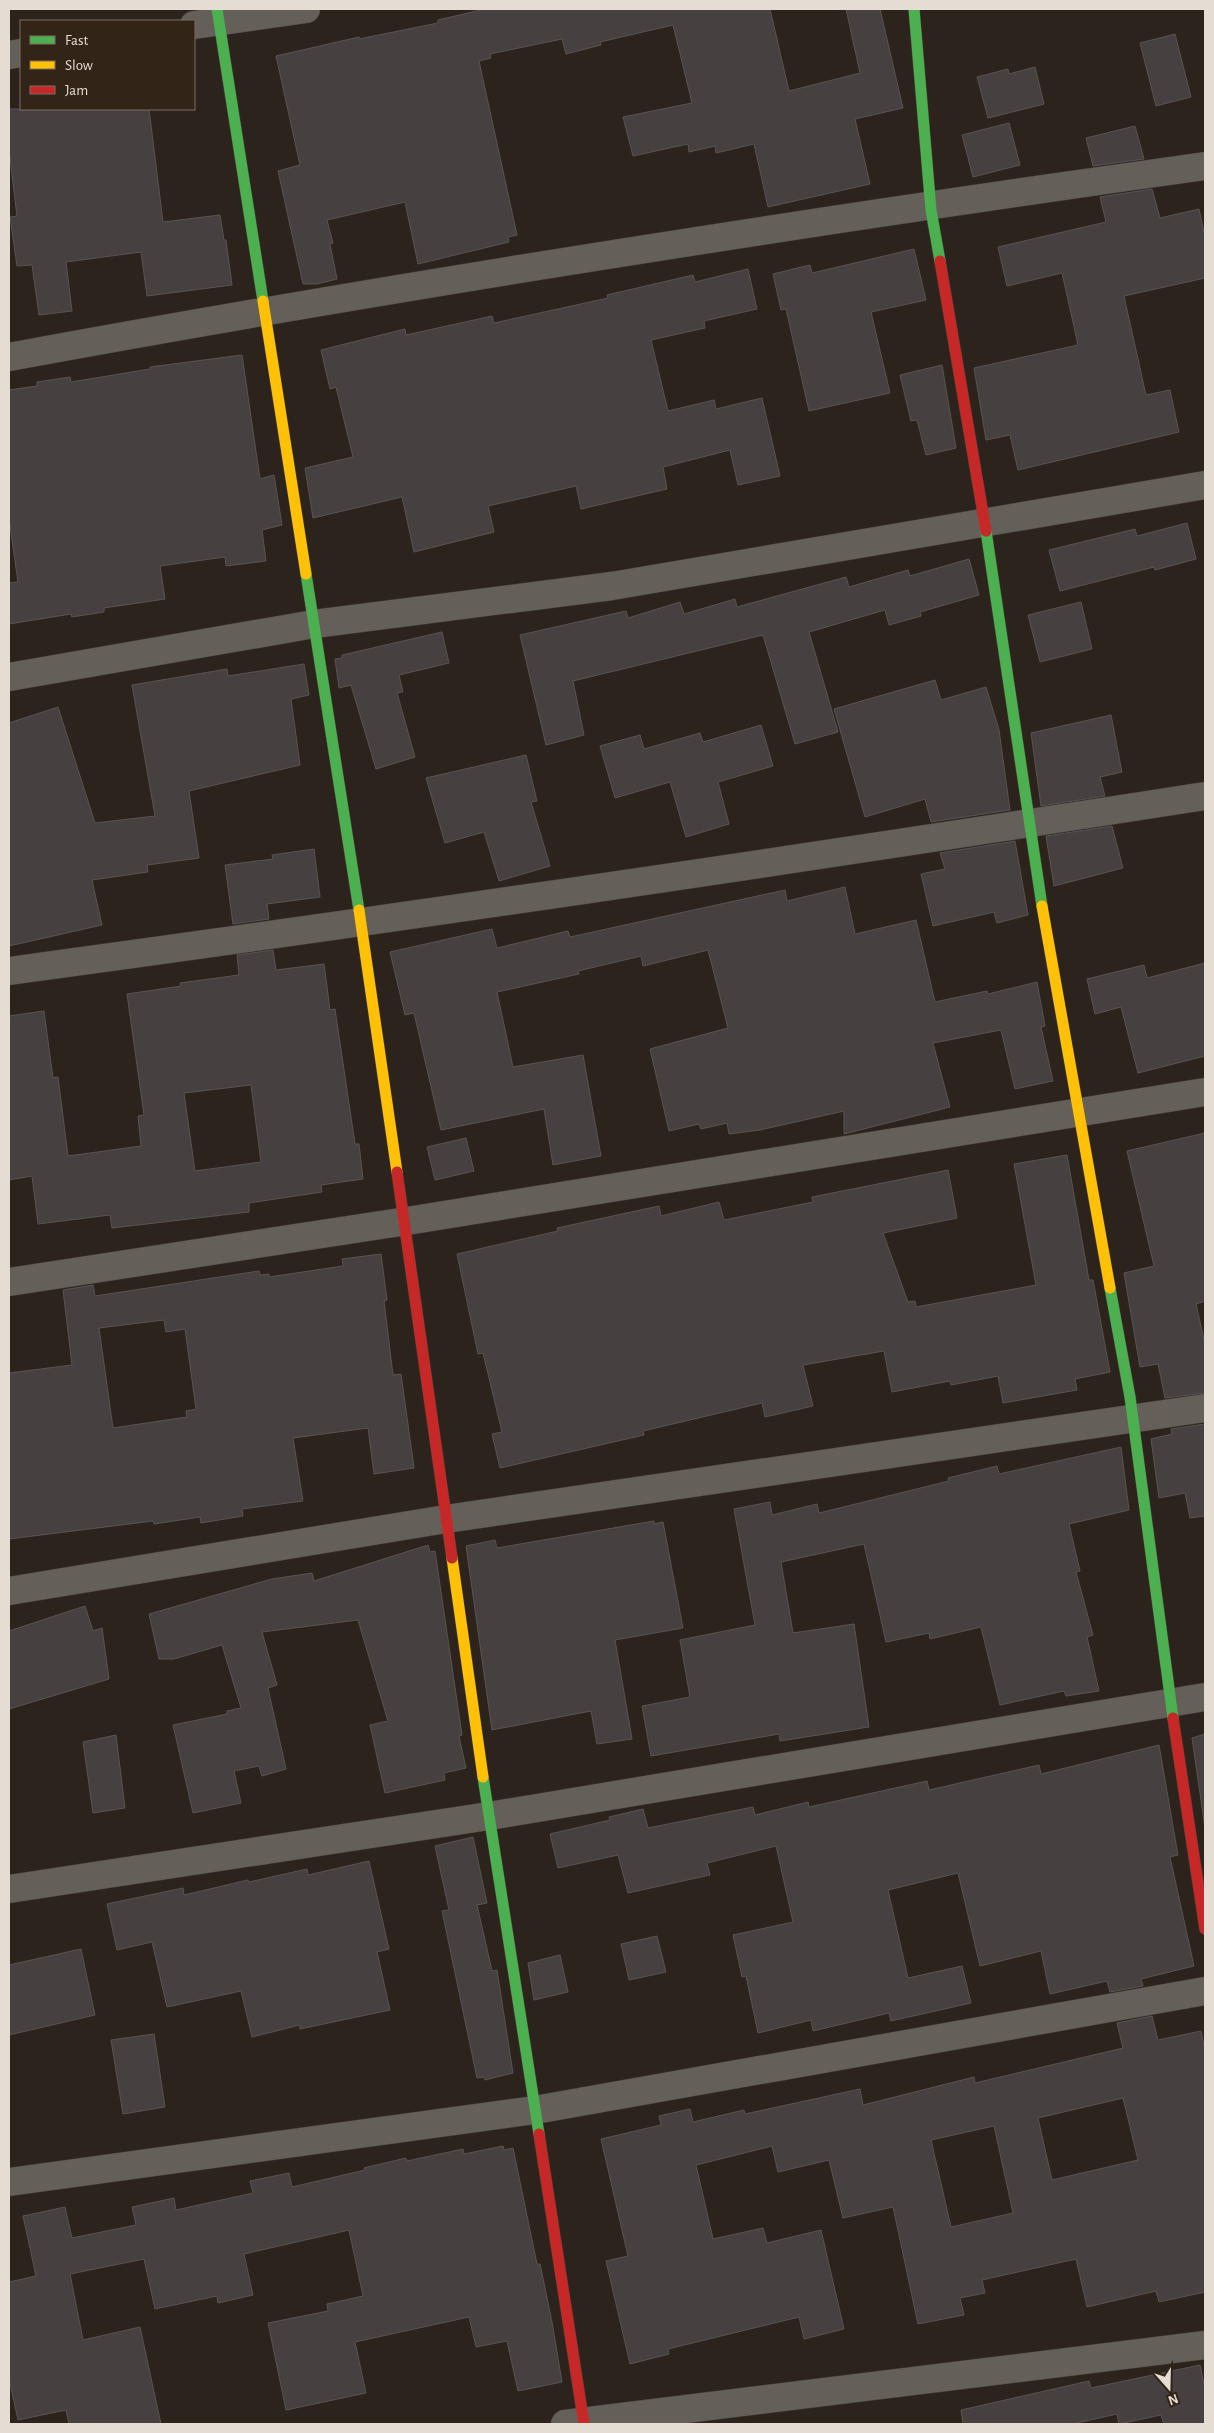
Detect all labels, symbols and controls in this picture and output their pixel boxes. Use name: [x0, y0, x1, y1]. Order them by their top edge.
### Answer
legend: [20, 20, 195, 110]
text: Fast: [65, 33, 89, 48]
text: Slow: [65, 58, 93, 73]
text: Jam: [65, 83, 88, 98]
north arrow: [1144, 2363, 1194, 2413]
text: N: [1166, 2391, 1180, 2408]

